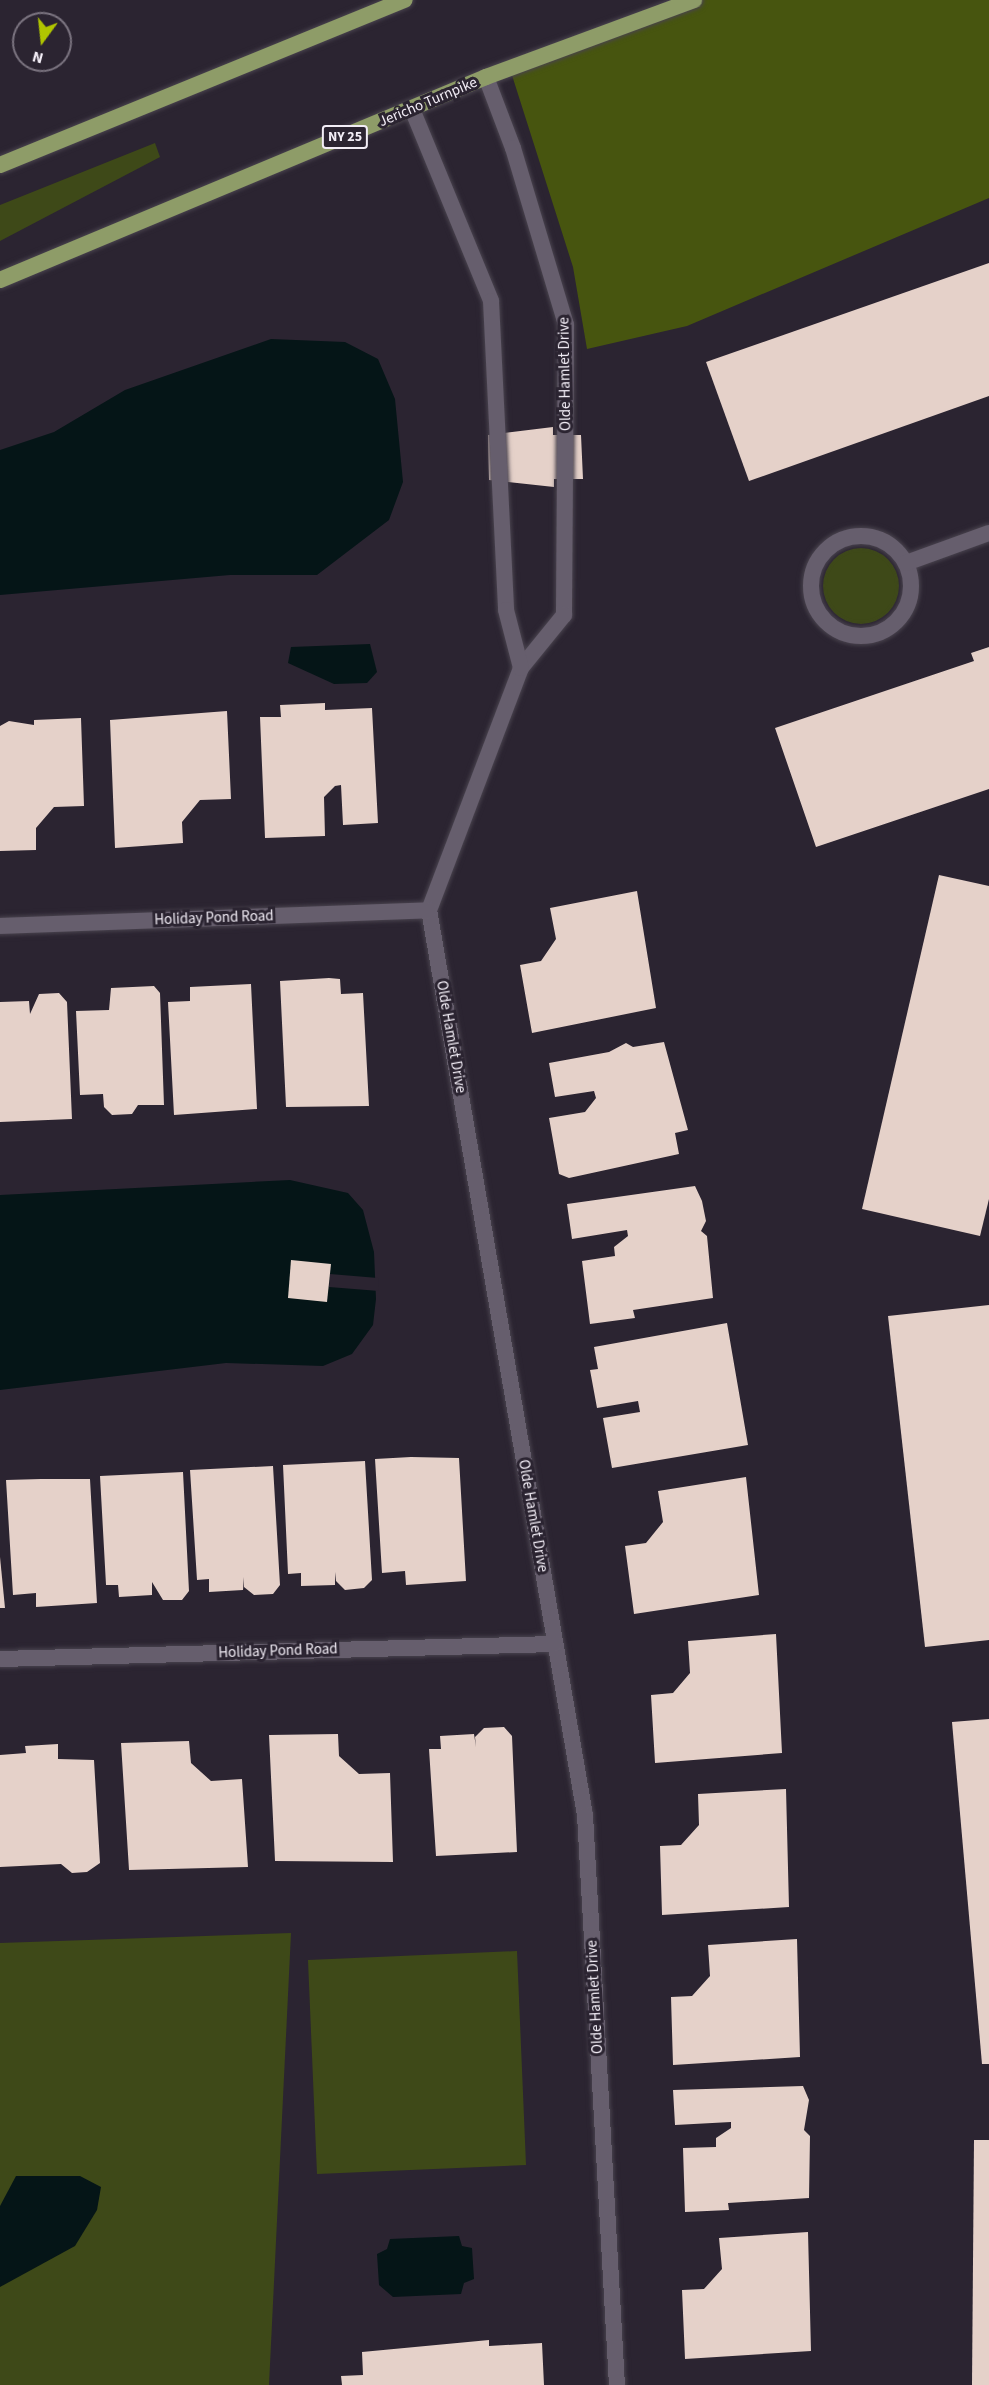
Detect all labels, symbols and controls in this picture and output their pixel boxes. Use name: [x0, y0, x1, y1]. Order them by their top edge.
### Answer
north arrow: [12, 12, 72, 72]
text: N: [30, 45, 46, 69]
street label: Jericho Turnpike: [376, 73, 480, 131]
road number: NY 25: [321, 126, 369, 148]
street label: Olde Hamlet Drive: [555, 317, 575, 431]
street label: Holiday Pond Road: [154, 907, 274, 929]
street label: Olde Hamlet Drive: [432, 979, 470, 1095]
street label: Olde Hamlet Drive: [514, 1458, 552, 1574]
street label: Holiday Pond Road: [218, 1640, 338, 1662]
street label: Olde Hamlet Drive: [583, 1940, 607, 2054]

